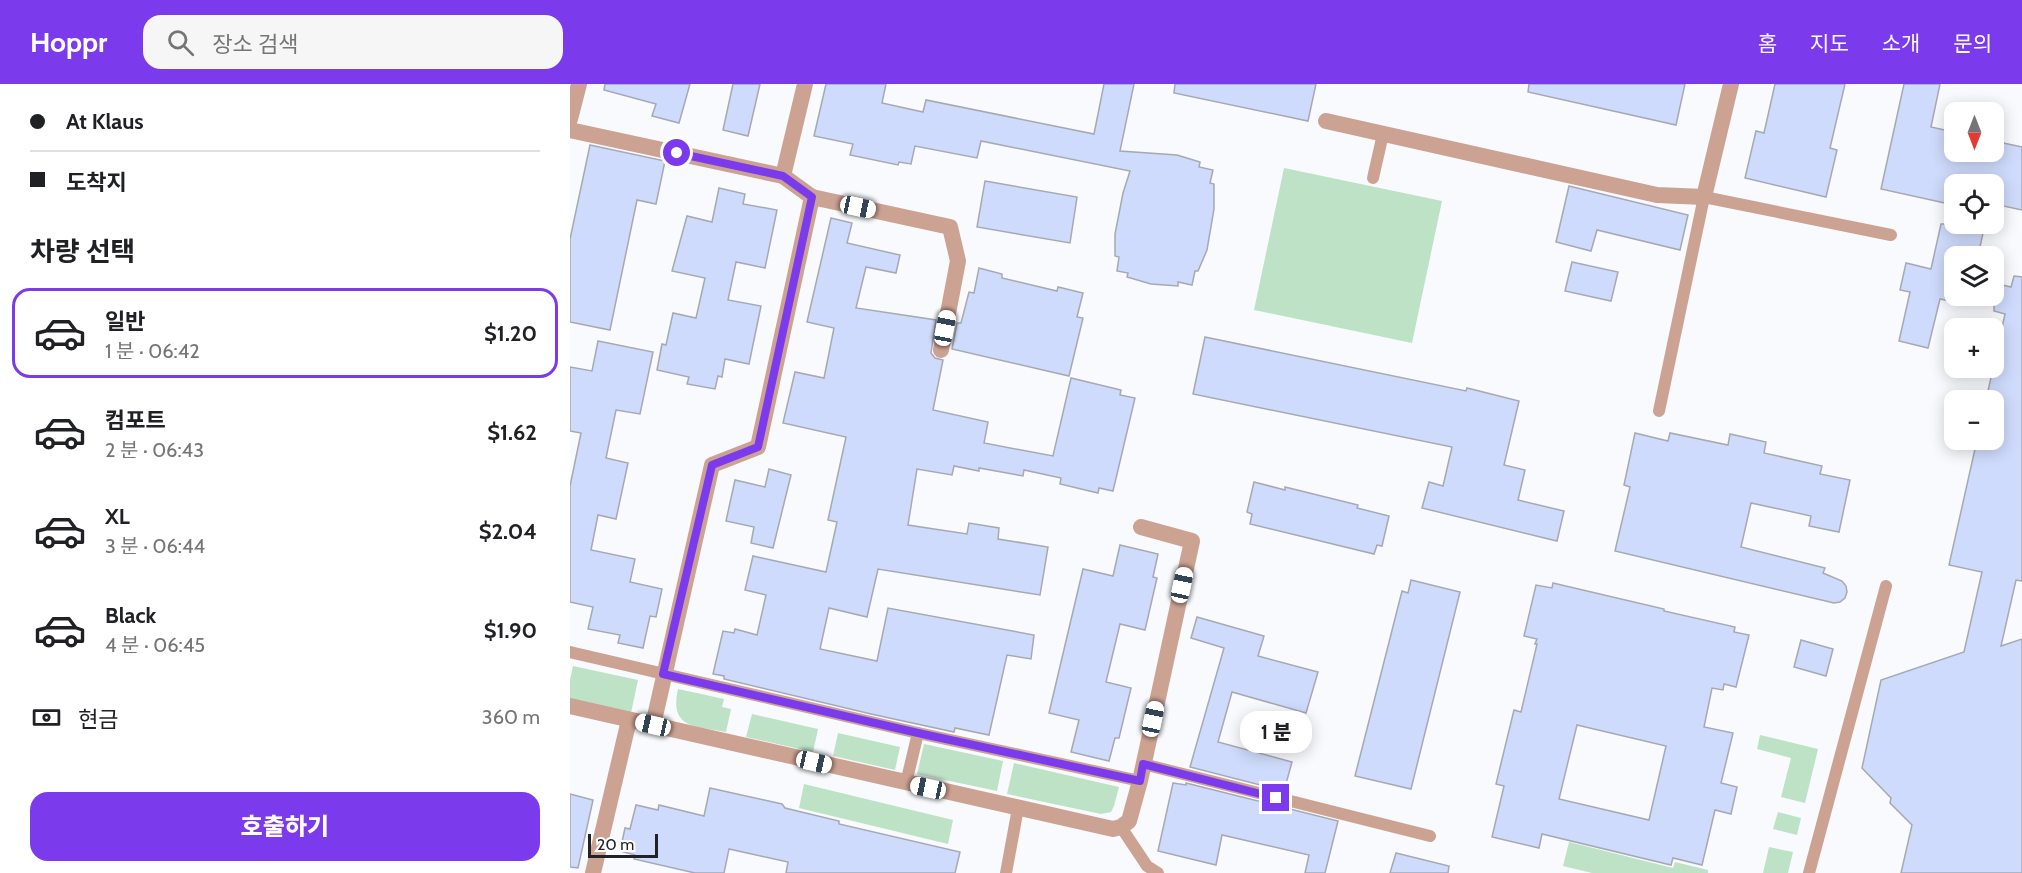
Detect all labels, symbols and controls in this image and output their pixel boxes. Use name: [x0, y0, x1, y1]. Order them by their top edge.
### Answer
search box: [143, 15, 563, 69]
text: Hoppr: [30, 25, 107, 59]
icon: search: [164, 26, 197, 59]
text: 장소 검색: [212, 31, 298, 58]
text: 홈: [1758, 31, 1777, 56]
text: 지도: [1810, 31, 1849, 56]
text: 소개: [1882, 31, 1920, 56]
text: 문의: [1953, 31, 1992, 56]
north arrow: [1944, 102, 2004, 162]
map controls: [1944, 102, 2004, 450]
text: At Klaus: [66, 108, 144, 135]
route start: [663, 139, 690, 166]
text: 도착지: [66, 169, 127, 196]
button: locate: [1944, 174, 2004, 234]
car: [839, 194, 877, 220]
text: 차량 선택: [30, 235, 135, 268]
button: layers: [1944, 246, 2004, 306]
icon: car: [33, 306, 87, 360]
text: 일반: [105, 308, 145, 335]
car: [933, 309, 957, 347]
button: +: [1944, 318, 2004, 378]
text: $1.20: [484, 320, 537, 347]
text: 1 분 · 06:42: [105, 339, 200, 363]
button: −: [1944, 390, 2004, 450]
icon: car: [33, 405, 87, 459]
text: 컴포트: [105, 407, 166, 434]
text: $1.62: [487, 419, 537, 446]
text: 2 분 · 06:43: [105, 438, 204, 462]
text: XL: [105, 503, 130, 530]
icon: car: [33, 504, 87, 558]
text: $2.04: [479, 518, 537, 545]
text: 3 분 · 06:44: [105, 534, 205, 558]
car: [1169, 566, 1195, 604]
text: Black: [105, 602, 156, 629]
icon: car: [33, 603, 87, 657]
text: $1.90: [484, 617, 537, 644]
text: 4 분 · 06:45: [105, 633, 205, 657]
car: [1140, 700, 1166, 738]
icon: cash: [30, 701, 63, 734]
text: 360 m: [482, 705, 540, 729]
text: 현금: [78, 706, 118, 733]
callout: 1 분: [1240, 711, 1312, 753]
car: [633, 712, 673, 738]
text: 1 분: [1261, 720, 1291, 744]
car: [794, 749, 834, 775]
car: [909, 775, 947, 801]
route end: [1262, 784, 1289, 811]
button: 호출하기: [30, 792, 540, 861]
scale bar: [588, 831, 658, 858]
text: 20 m: [597, 835, 634, 854]

